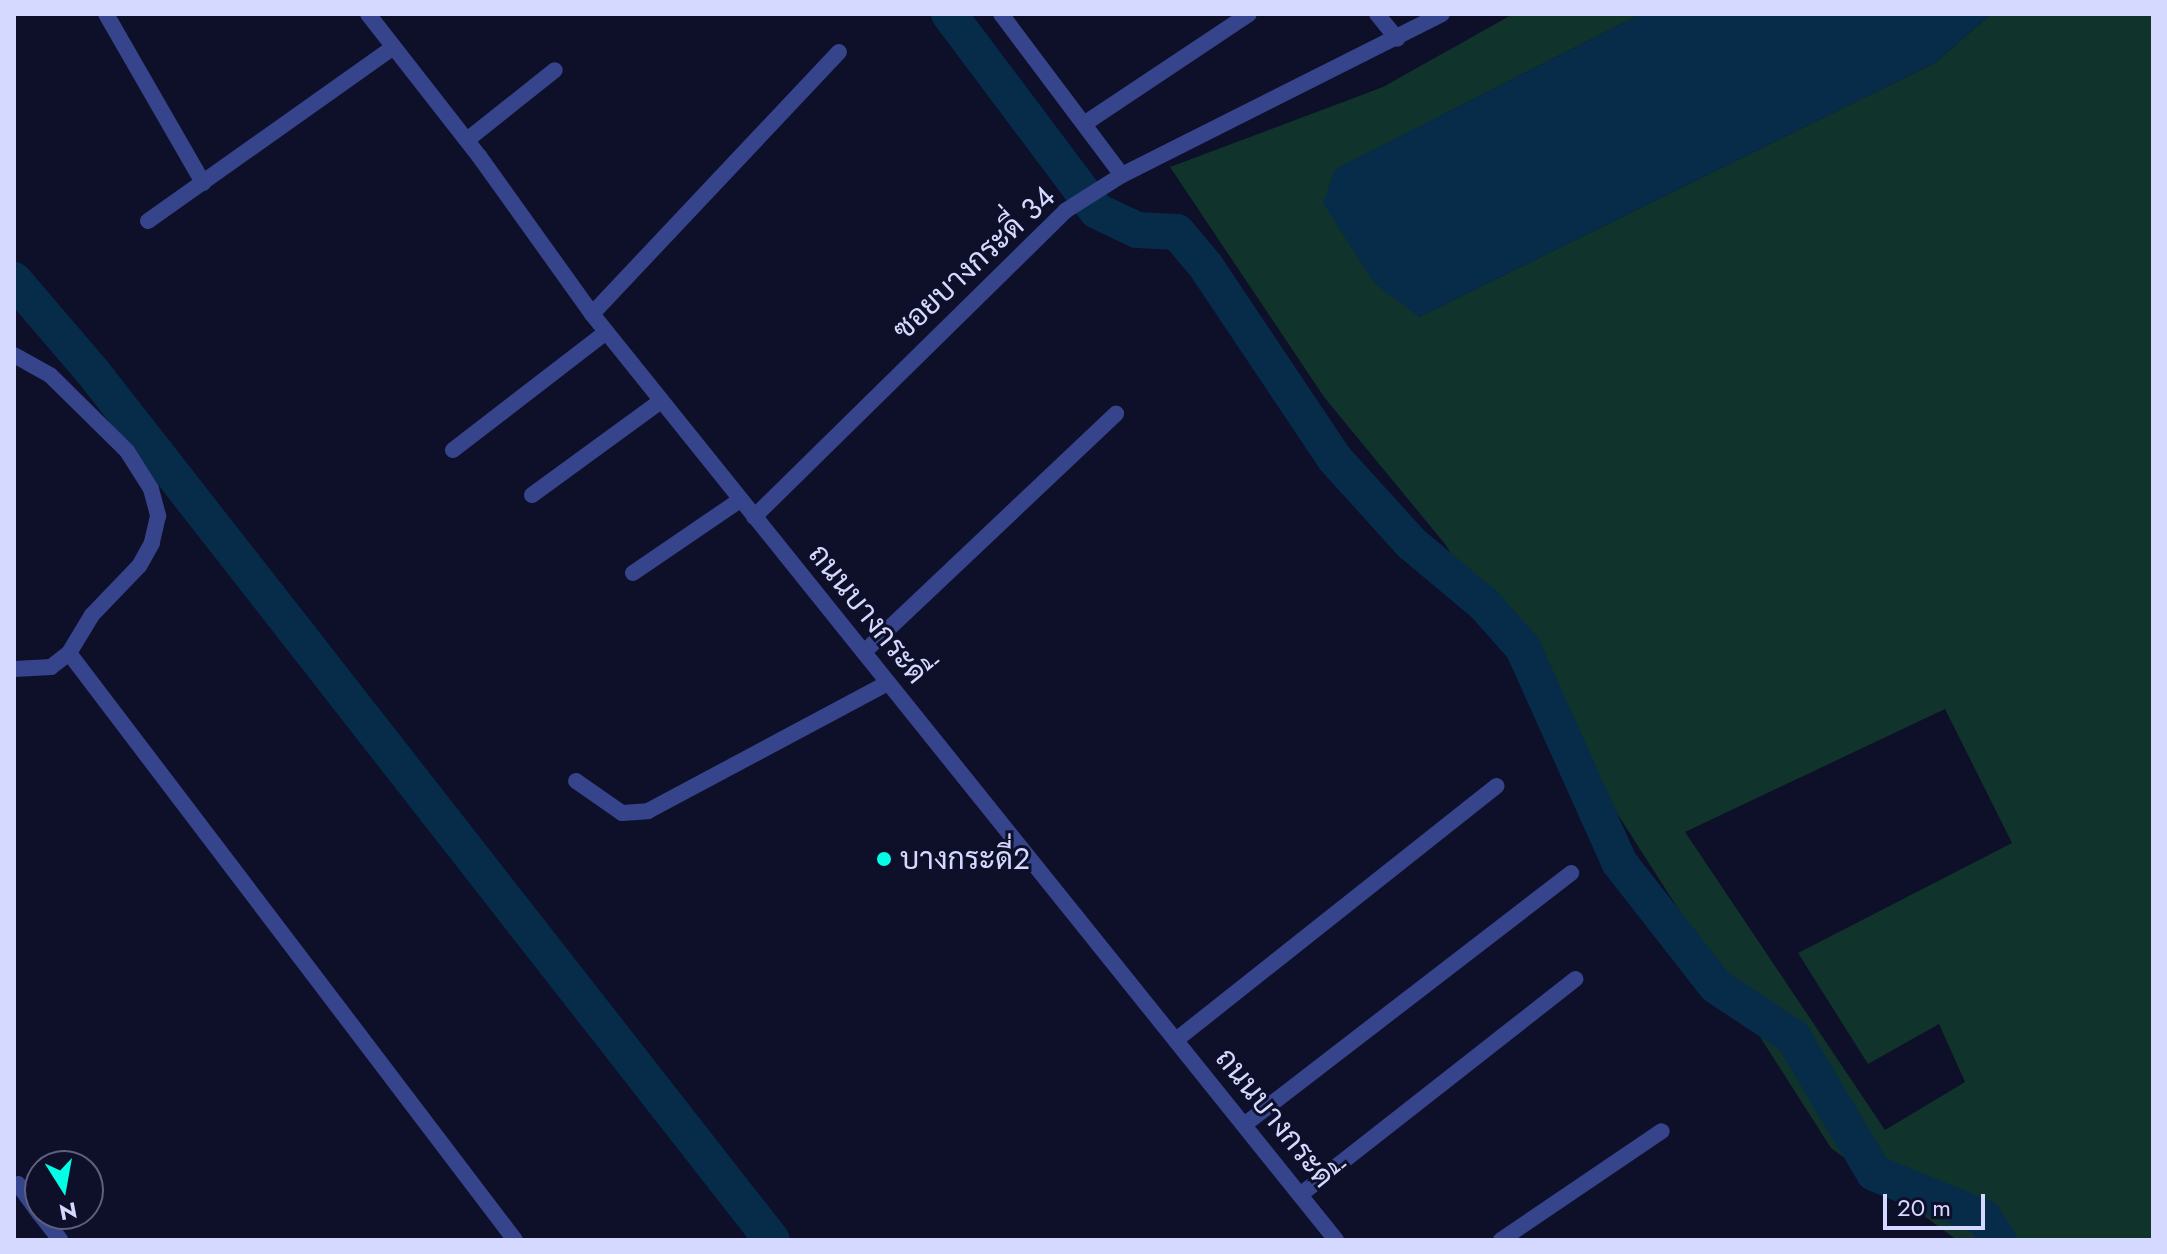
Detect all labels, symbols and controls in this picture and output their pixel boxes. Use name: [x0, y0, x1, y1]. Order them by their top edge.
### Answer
street label: ซอยบางกระดี่ 34: [885, 178, 1063, 348]
street label: ถนนบางกระดี่: [801, 537, 935, 691]
place label: บางกระดี่2: [900, 841, 1030, 877]
marker: บางกระดี่2: [875, 850, 893, 868]
street label: ถนนบางกระดี่: [1208, 1041, 1342, 1195]
north arrow: [24, 1150, 104, 1230]
scale bar: [1887, 1178, 1989, 1228]
text: 20 m: [1897, 1190, 1951, 1225]
text: N: [57, 1194, 80, 1229]

